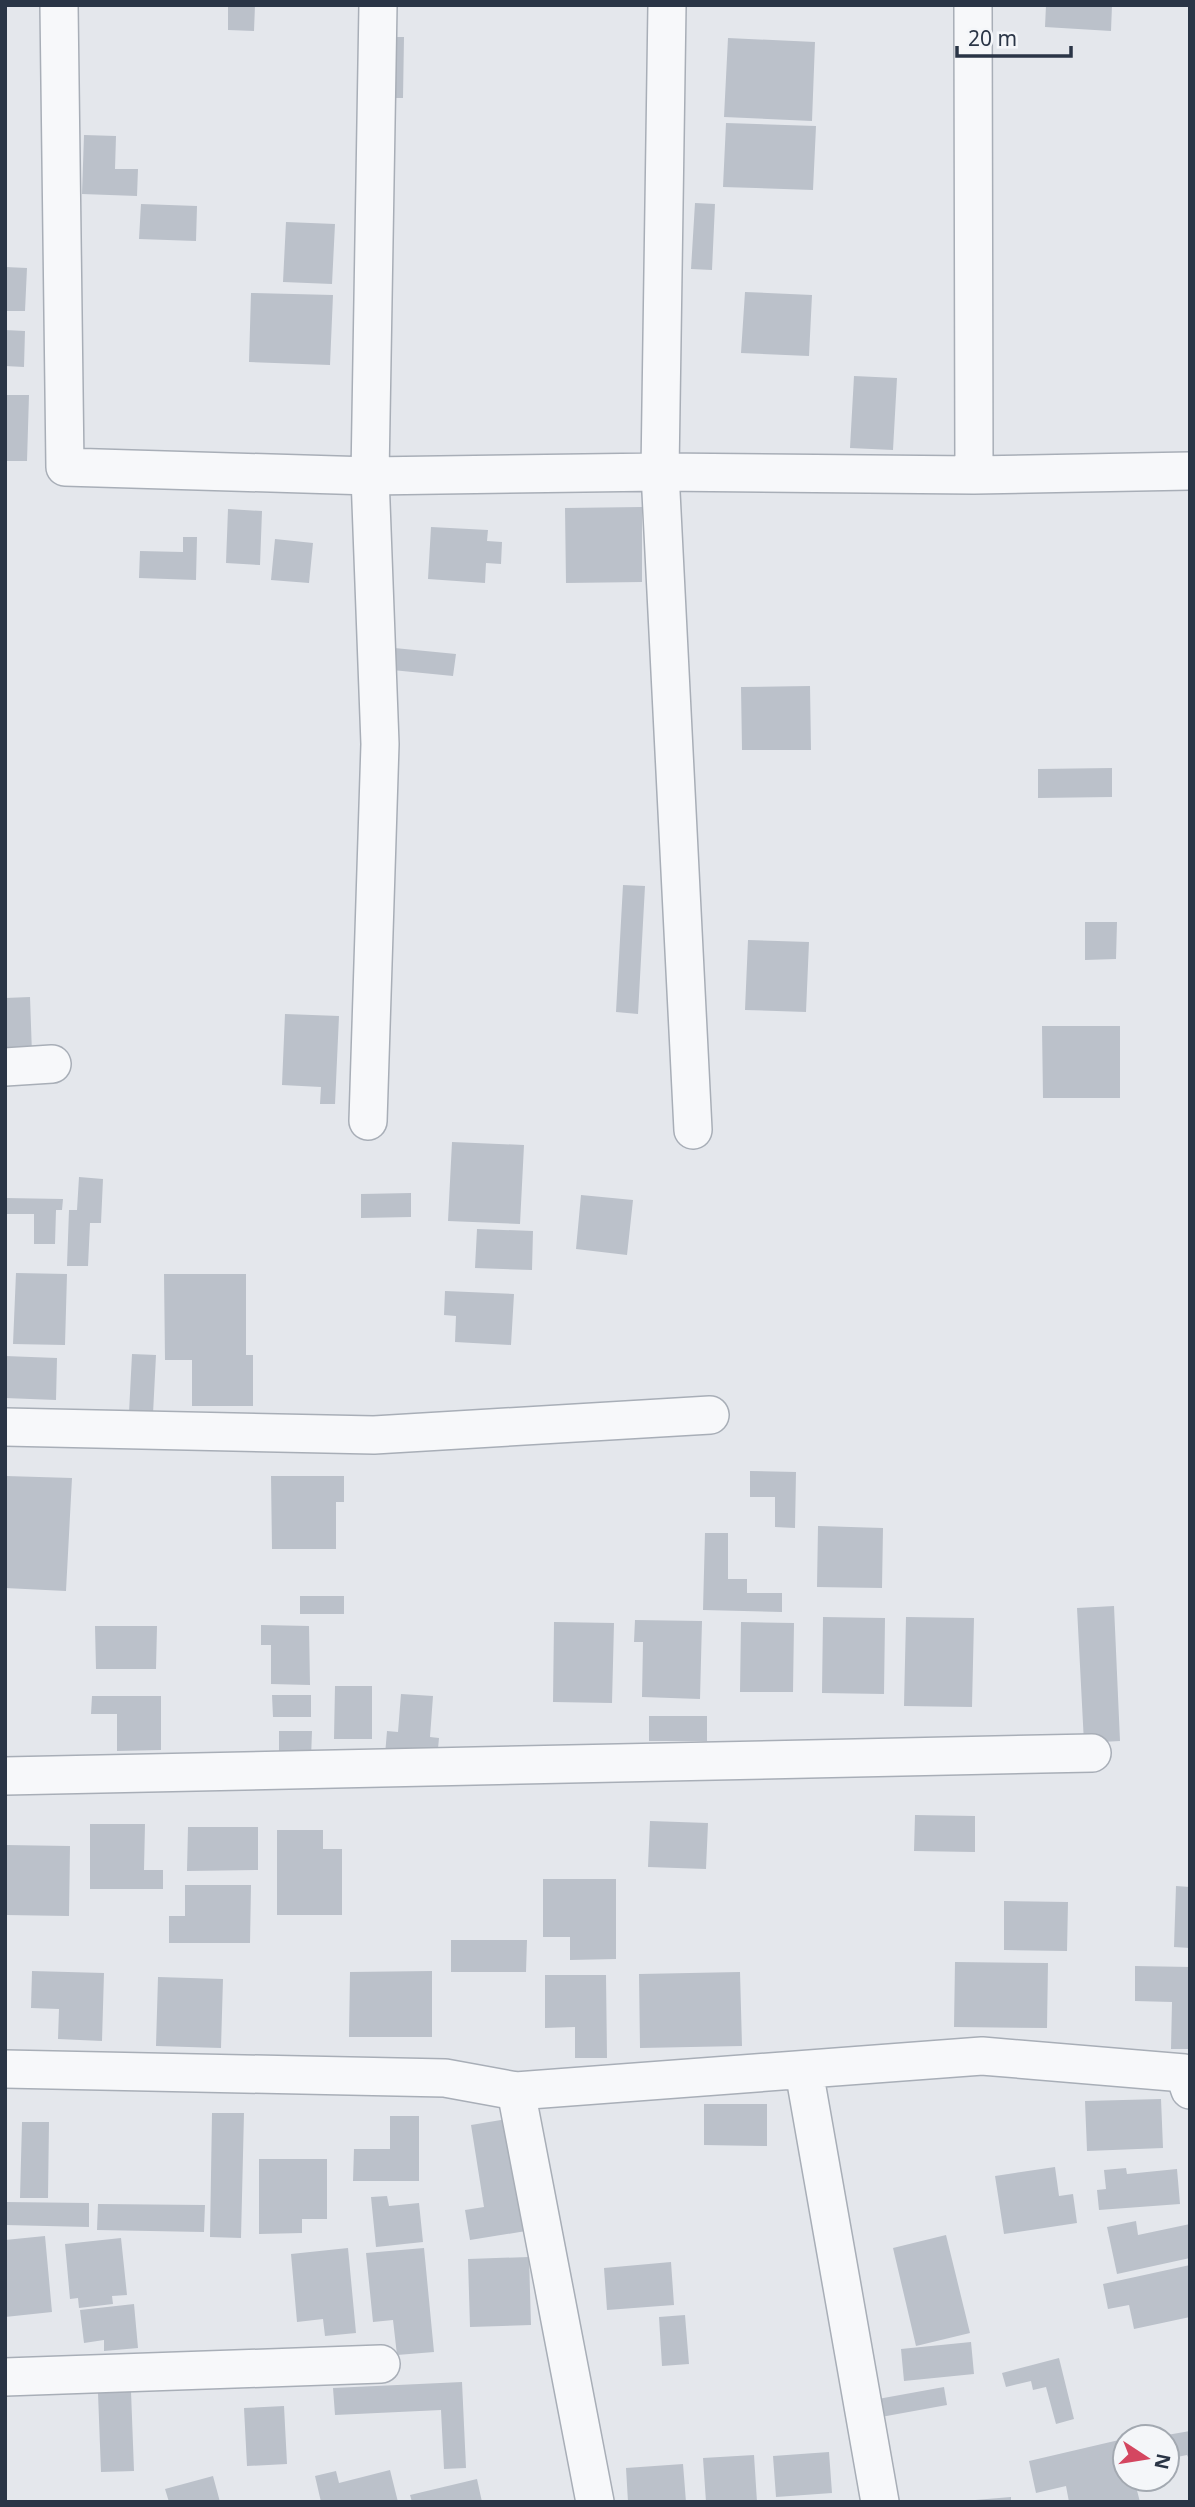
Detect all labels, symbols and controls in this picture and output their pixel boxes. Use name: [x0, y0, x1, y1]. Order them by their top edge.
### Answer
scale bar: [957, 14, 1071, 58]
text: 20 m: [968, 24, 1017, 52]
north arrow: [1111, 2423, 1181, 2493]
text: N: [1148, 2451, 1177, 2472]

